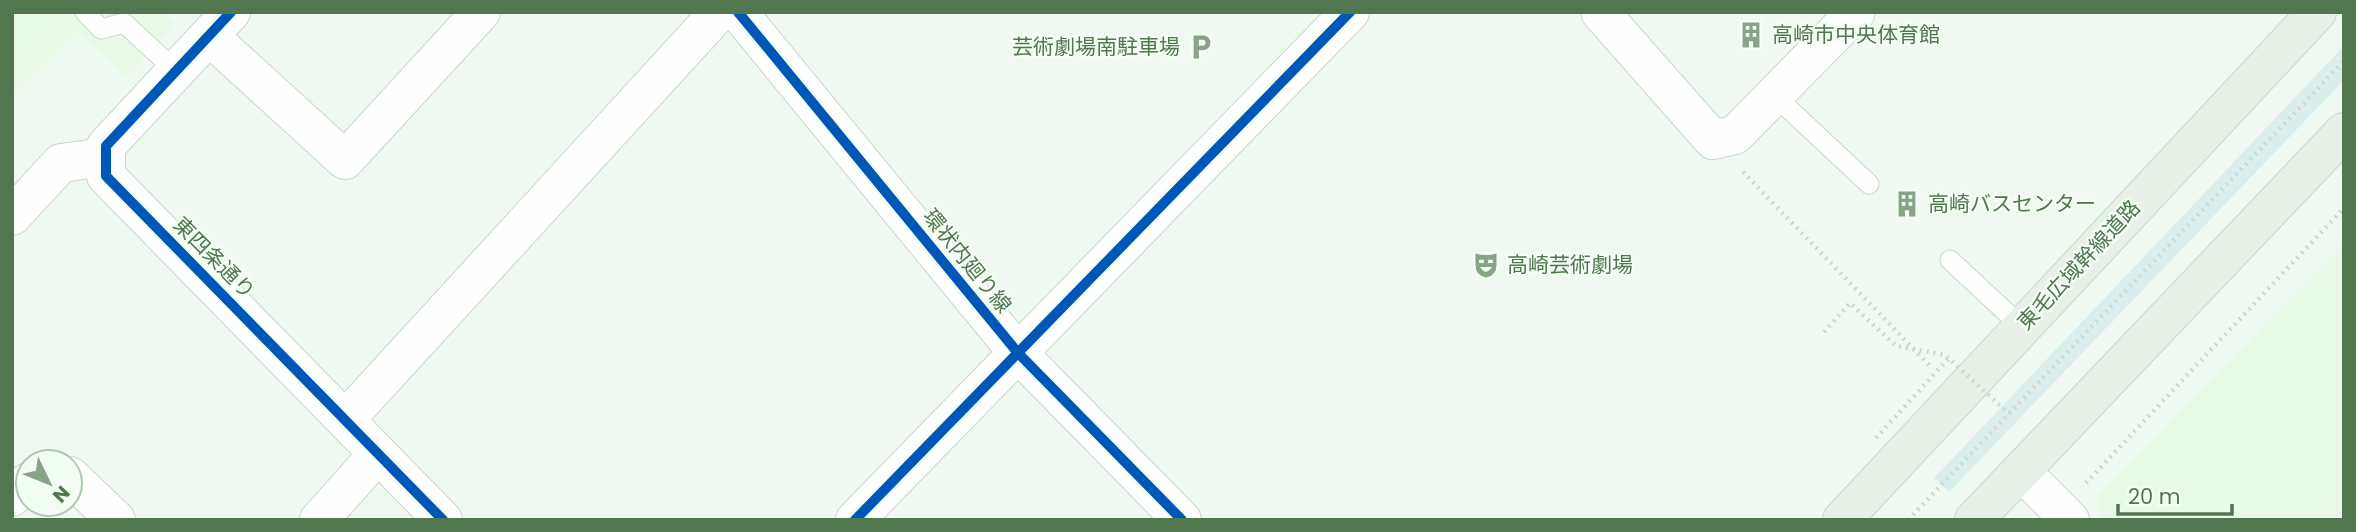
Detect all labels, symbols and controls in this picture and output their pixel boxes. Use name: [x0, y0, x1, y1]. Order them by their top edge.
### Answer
building icon: 高崎市中央体育館: [1736, 20, 1766, 50]
place label: 高崎市中央体育館: [1772, 20, 1940, 49]
place label: 芸術劇場南駐車場: [1012, 32, 1180, 61]
parking icon: 芸術劇場南駐車場: [1186, 32, 1216, 62]
building icon: 高崎バスセンター: [1892, 189, 1922, 219]
place label: 高崎バスセンター: [1928, 189, 2096, 218]
street label: 東毛広域幹線道路: [2011, 193, 2147, 336]
street label: 環状内廻り線: [916, 203, 1018, 319]
street label: 東四条通り: [167, 210, 262, 305]
theatre icon: 高崎芸術劇場: [1471, 250, 1501, 280]
place label: 高崎芸術劇場: [1507, 250, 1633, 279]
north arrow: [14, 448, 84, 518]
scale bar: [2118, 472, 2232, 516]
text: N: [46, 480, 76, 509]
text: 20 m: [2128, 482, 2181, 511]

